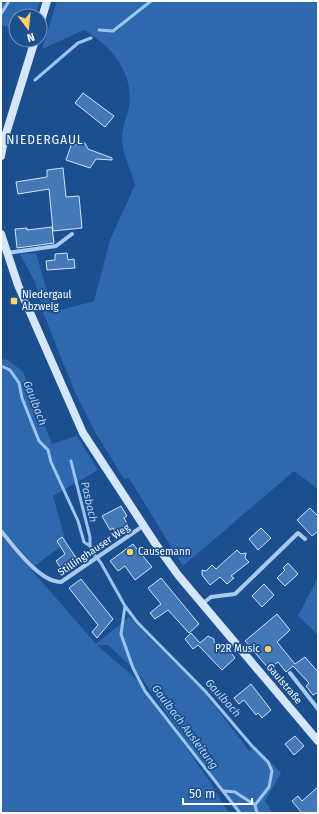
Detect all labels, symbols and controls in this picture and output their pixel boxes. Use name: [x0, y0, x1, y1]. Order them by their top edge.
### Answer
north arrow: [8, 8, 48, 48]
text: N: [25, 30, 36, 44]
district label: NIEDERGAUL: [6, 133, 84, 147]
place label: Niedergaul Abzweig: [22, 289, 72, 313]
marker: Niedergaul Abzweig: [9, 296, 19, 306]
water label: Gaulbach: [21, 379, 49, 427]
water label: Pasbach: [78, 480, 100, 524]
street label: Stillinghauser Weg: [56, 521, 133, 579]
place label: Causemann: [138, 546, 191, 558]
marker: Causemann: [125, 547, 135, 557]
place label: P2R Music: [215, 643, 260, 655]
marker: P2R Music: [263, 644, 273, 654]
street label: Gaulstraße: [264, 661, 304, 707]
water label: Gaulbach: [202, 676, 244, 720]
water label: Gaulbach Ausleitung: [149, 682, 221, 772]
scale bar: [183, 780, 252, 806]
text: 50 m: [189, 787, 215, 801]

